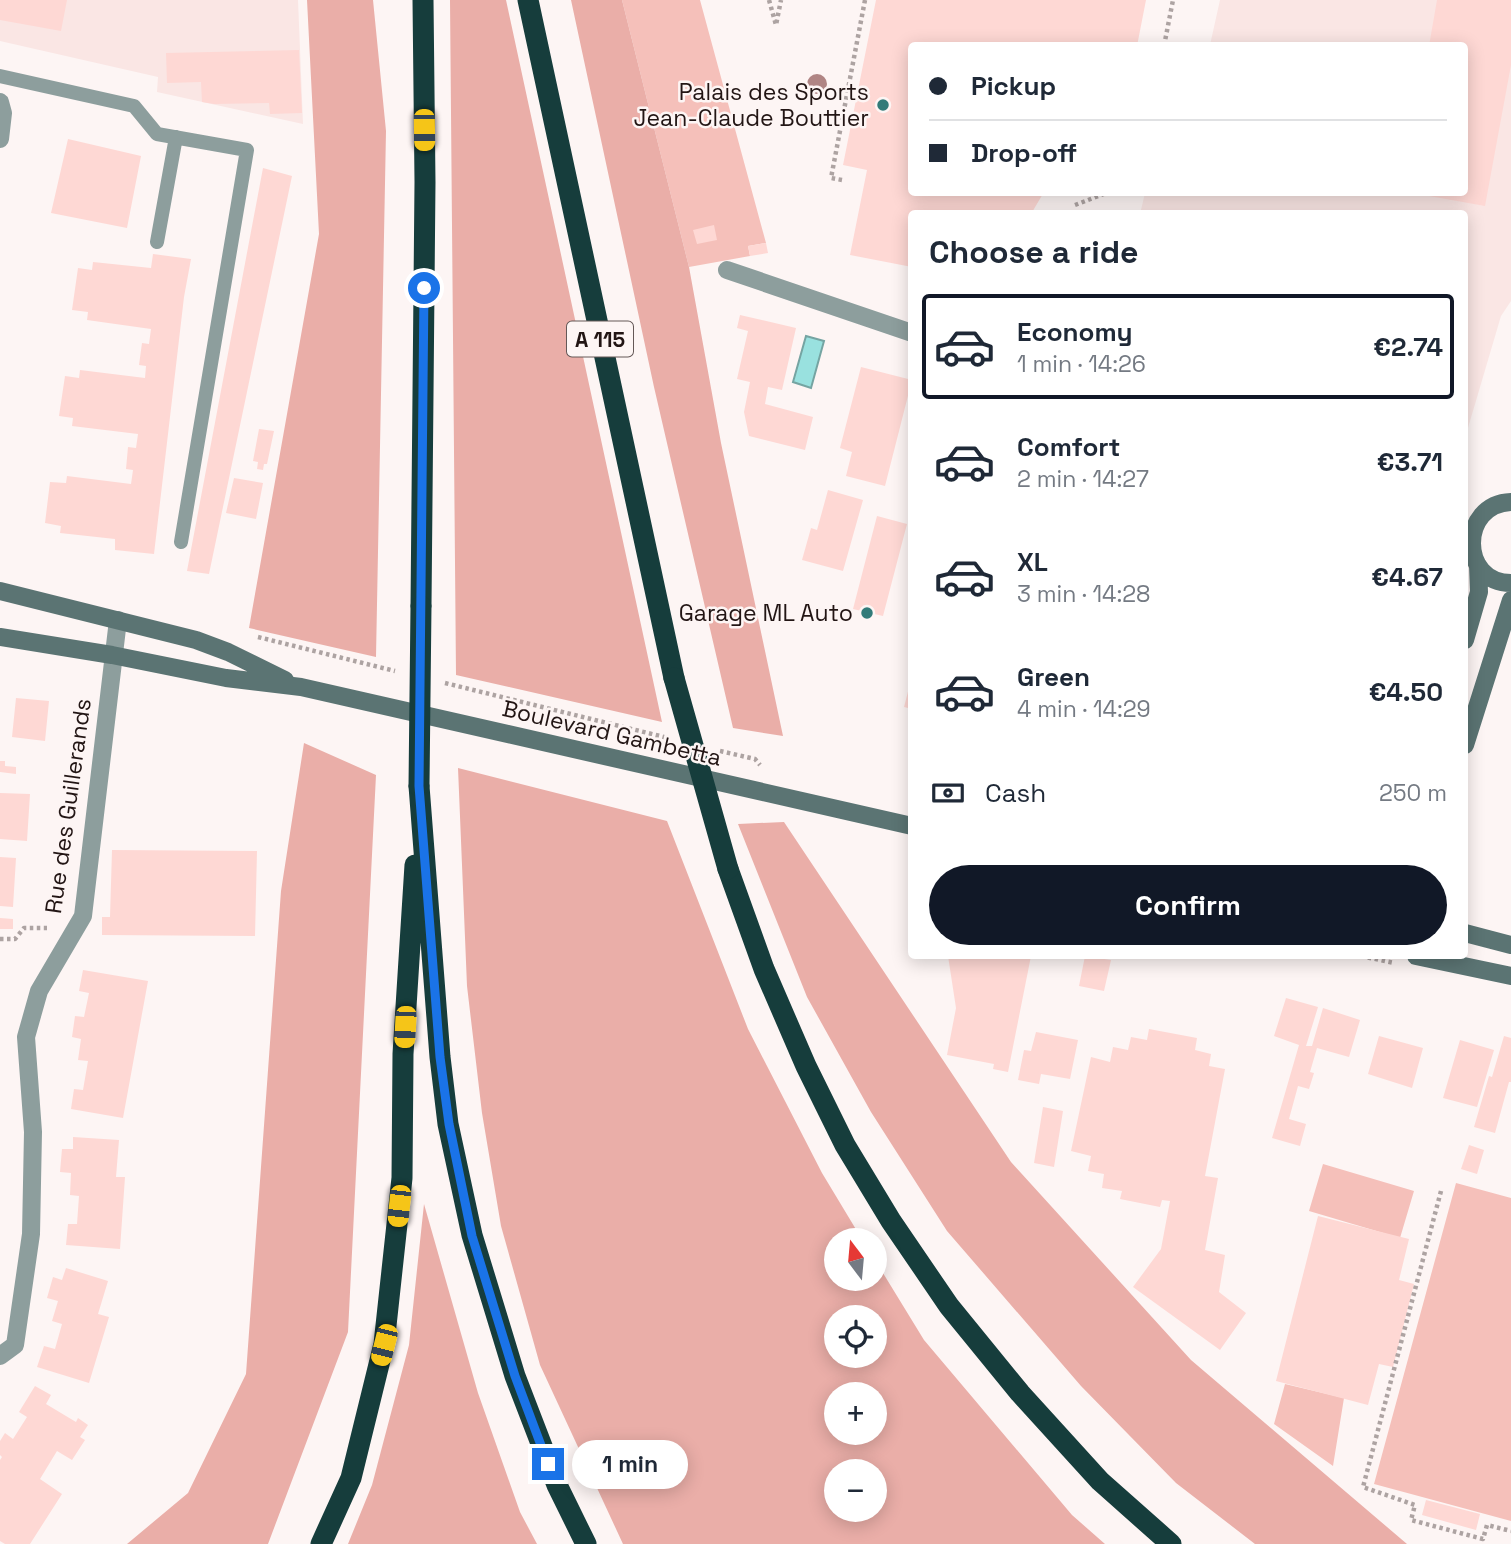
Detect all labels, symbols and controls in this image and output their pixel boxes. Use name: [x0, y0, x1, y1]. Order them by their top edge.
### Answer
text: Pickup: [971, 69, 1056, 103]
place label: Palais des Sports Jean-Claude Bouttier: [633, 77, 869, 133]
marker: Palais des Sports Jean-Claude Bouttier: [875, 97, 891, 113]
car: [414, 109, 435, 151]
text: Drop-off: [971, 136, 1077, 170]
text: Choose a ride: [929, 232, 1139, 272]
route start: [408, 272, 440, 304]
icon: car: [933, 315, 996, 378]
text: Economy: [1017, 315, 1133, 349]
road number: A 115: [567, 322, 633, 356]
text: €2.74: [1373, 330, 1443, 364]
text: 1 min · 14:26: [1017, 349, 1146, 379]
icon: car: [933, 430, 996, 493]
text: Comfort: [1017, 430, 1120, 464]
text: €3.71: [1377, 445, 1443, 479]
text: 2 min · 14:27: [1017, 464, 1149, 494]
icon: car: [933, 545, 996, 608]
text: XL: [1017, 545, 1048, 579]
text: €4.67: [1371, 560, 1443, 594]
text: 3 min · 14:28: [1017, 579, 1150, 609]
place label: Garage ML Auto: [679, 598, 853, 628]
marker: Garage ML Auto: [859, 605, 875, 621]
icon: car: [933, 660, 996, 723]
text: Green: [1017, 660, 1090, 694]
text: €4.50: [1369, 675, 1443, 709]
street label: Boulevard Gambetta: [499, 693, 725, 773]
text: 4 min · 14:29: [1017, 694, 1151, 724]
street label: Rue des Guillerands: [38, 697, 98, 915]
icon: cash: [929, 774, 967, 812]
text: Cash: [985, 776, 1046, 810]
text: 250 m: [1379, 778, 1447, 808]
button: Confirm: [929, 865, 1447, 945]
car: [394, 1005, 417, 1049]
car: [387, 1184, 412, 1228]
north arrow: [824, 1228, 887, 1292]
map controls: [824, 1228, 887, 1522]
button: locate: [824, 1305, 887, 1368]
car: [369, 1322, 400, 1368]
button: +: [824, 1382, 887, 1445]
callout: 1 min: [572, 1440, 688, 1488]
route end: [532, 1448, 564, 1480]
text: 1 min: [602, 1449, 658, 1479]
button: −: [824, 1459, 887, 1522]

